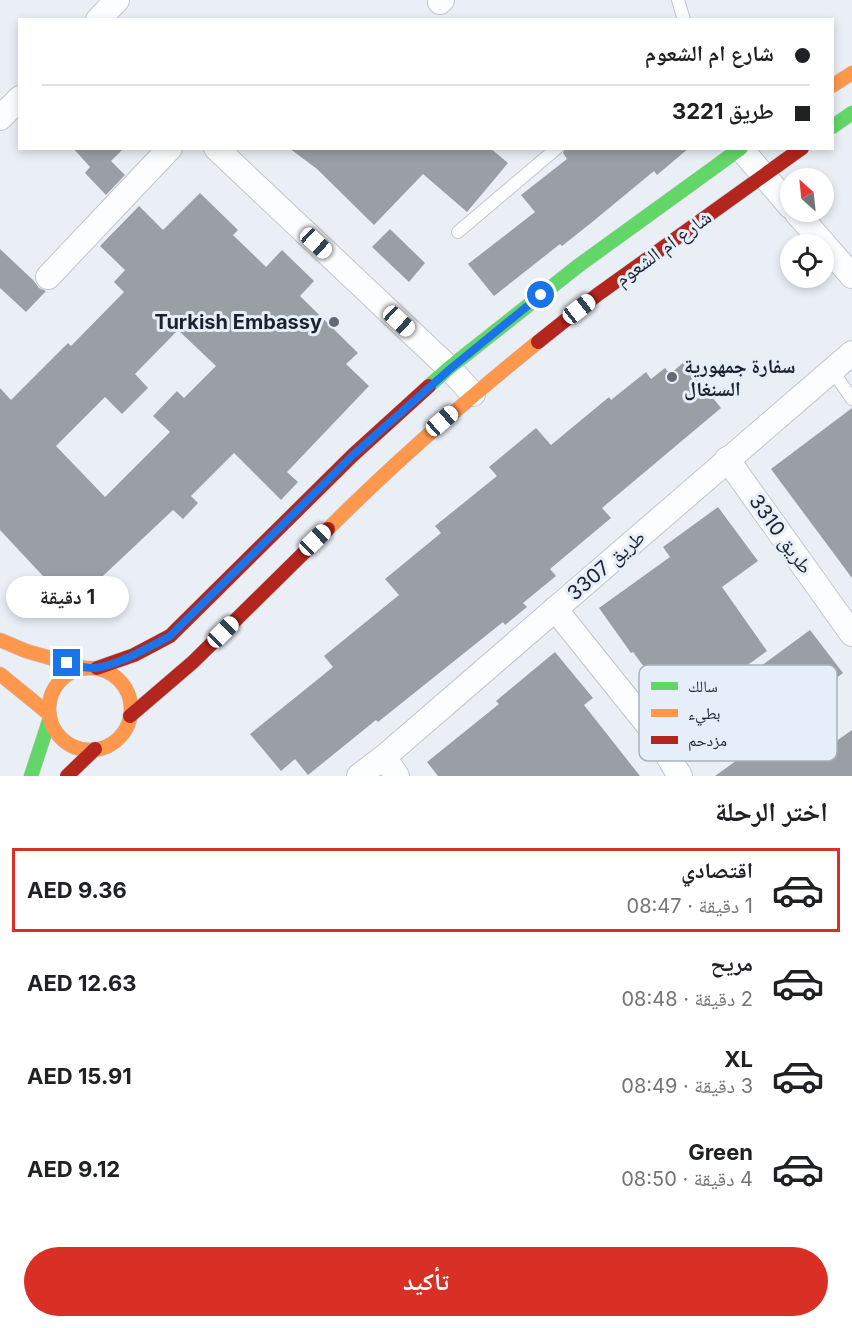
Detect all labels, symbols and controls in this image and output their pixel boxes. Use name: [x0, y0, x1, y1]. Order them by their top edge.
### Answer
text: شارع ام الشعوم: [645, 40, 774, 66]
text: طريق 3221: [672, 98, 774, 124]
north arrow: [780, 168, 834, 222]
map controls: [780, 168, 834, 288]
street label: شارع ام الشعوم: [610, 205, 717, 293]
car: [297, 224, 335, 262]
button: locate: [780, 234, 834, 288]
route start: [527, 281, 554, 308]
car: [559, 291, 599, 327]
car: [380, 302, 418, 340]
place label: Turkish Embassy: [155, 310, 322, 334]
marker: Turkish Embassy: [327, 315, 341, 329]
place label: سفارة جمهورية السنغال: [684, 354, 795, 401]
marker: سفارة جمهورية السنغال: [665, 370, 679, 384]
car: [423, 402, 461, 440]
street label: طريق 3310: [744, 490, 818, 578]
car: [296, 521, 334, 559]
street label: طريق 3307: [562, 525, 650, 605]
callout: 1 دقيقة: [5, 576, 128, 618]
text: 1 دقيقة: [40, 585, 95, 609]
car: [204, 613, 242, 651]
route end: [53, 649, 80, 676]
legend: [639, 665, 837, 761]
text: سالك: [688, 676, 718, 696]
text: بطيء: [688, 703, 720, 726]
text: مزدحم: [688, 730, 727, 751]
text: اختر الرحلة: [715, 795, 828, 828]
text: اقتصادي: [681, 857, 753, 883]
icon: car: [771, 863, 825, 917]
text: AED 9.36: [27, 877, 127, 903]
text: 1 دقيقة · 08:47: [627, 894, 753, 918]
text: مريح: [710, 950, 753, 976]
icon: car: [771, 956, 825, 1010]
text: AED 12.63: [27, 970, 136, 996]
text: 2 دقيقة · 08:48: [621, 987, 753, 1011]
text: XL: [724, 1046, 753, 1072]
icon: car: [771, 1049, 825, 1103]
text: AED 15.91: [27, 1063, 132, 1089]
text: 3 دقيقة · 08:49: [621, 1074, 753, 1098]
text: Green: [688, 1139, 753, 1165]
icon: car: [771, 1142, 825, 1196]
text: AED 9.12: [27, 1156, 120, 1182]
text: 4 دقيقة · 08:50: [621, 1167, 753, 1191]
button: تأكيد: [24, 1247, 828, 1316]

